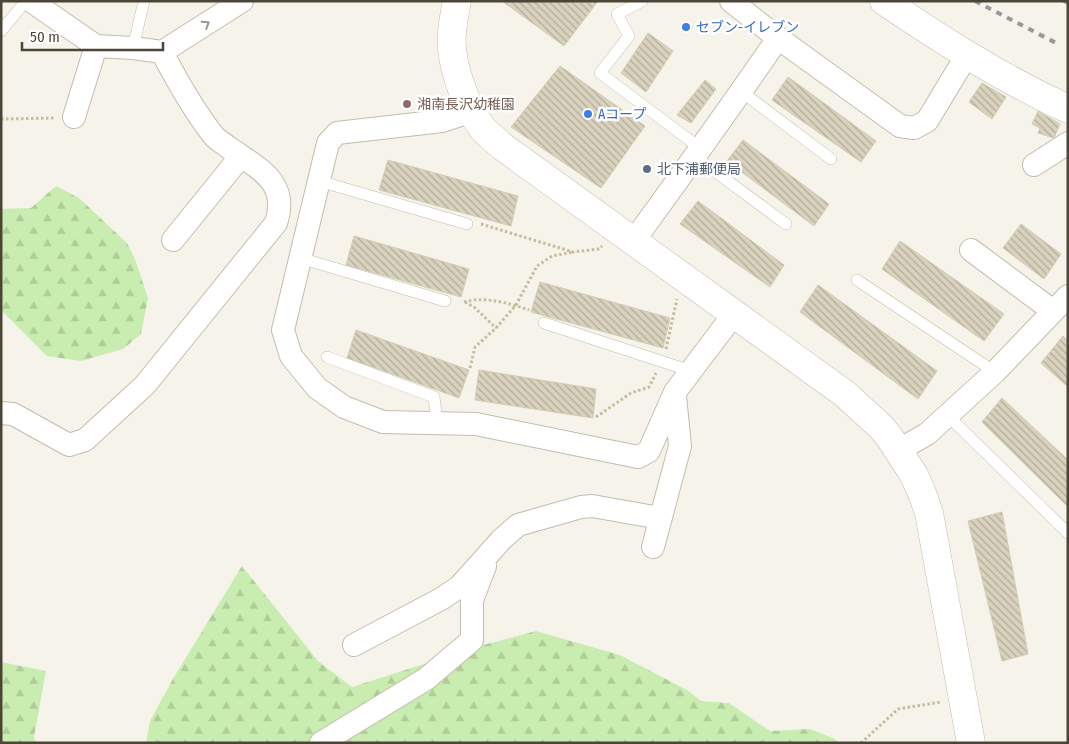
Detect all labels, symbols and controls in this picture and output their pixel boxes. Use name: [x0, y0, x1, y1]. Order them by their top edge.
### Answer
place label: セブン-イレブン: [696, 19, 799, 36]
scale bar: [22, 20, 164, 52]
one-way arrow: [200, 21, 209, 30]
marker: セブン-イレブン: [680, 21, 692, 33]
text: 50 m: [30, 28, 60, 46]
place label: 湘南長沢幼稚園: [417, 96, 515, 113]
marker: 湘南長沢幼稚園: [401, 98, 413, 110]
place label: Aコープ: [598, 106, 647, 123]
marker: Aコープ: [582, 108, 594, 120]
place label: 北下浦郵便局: [657, 161, 741, 178]
marker: 北下浦郵便局: [641, 163, 653, 175]

